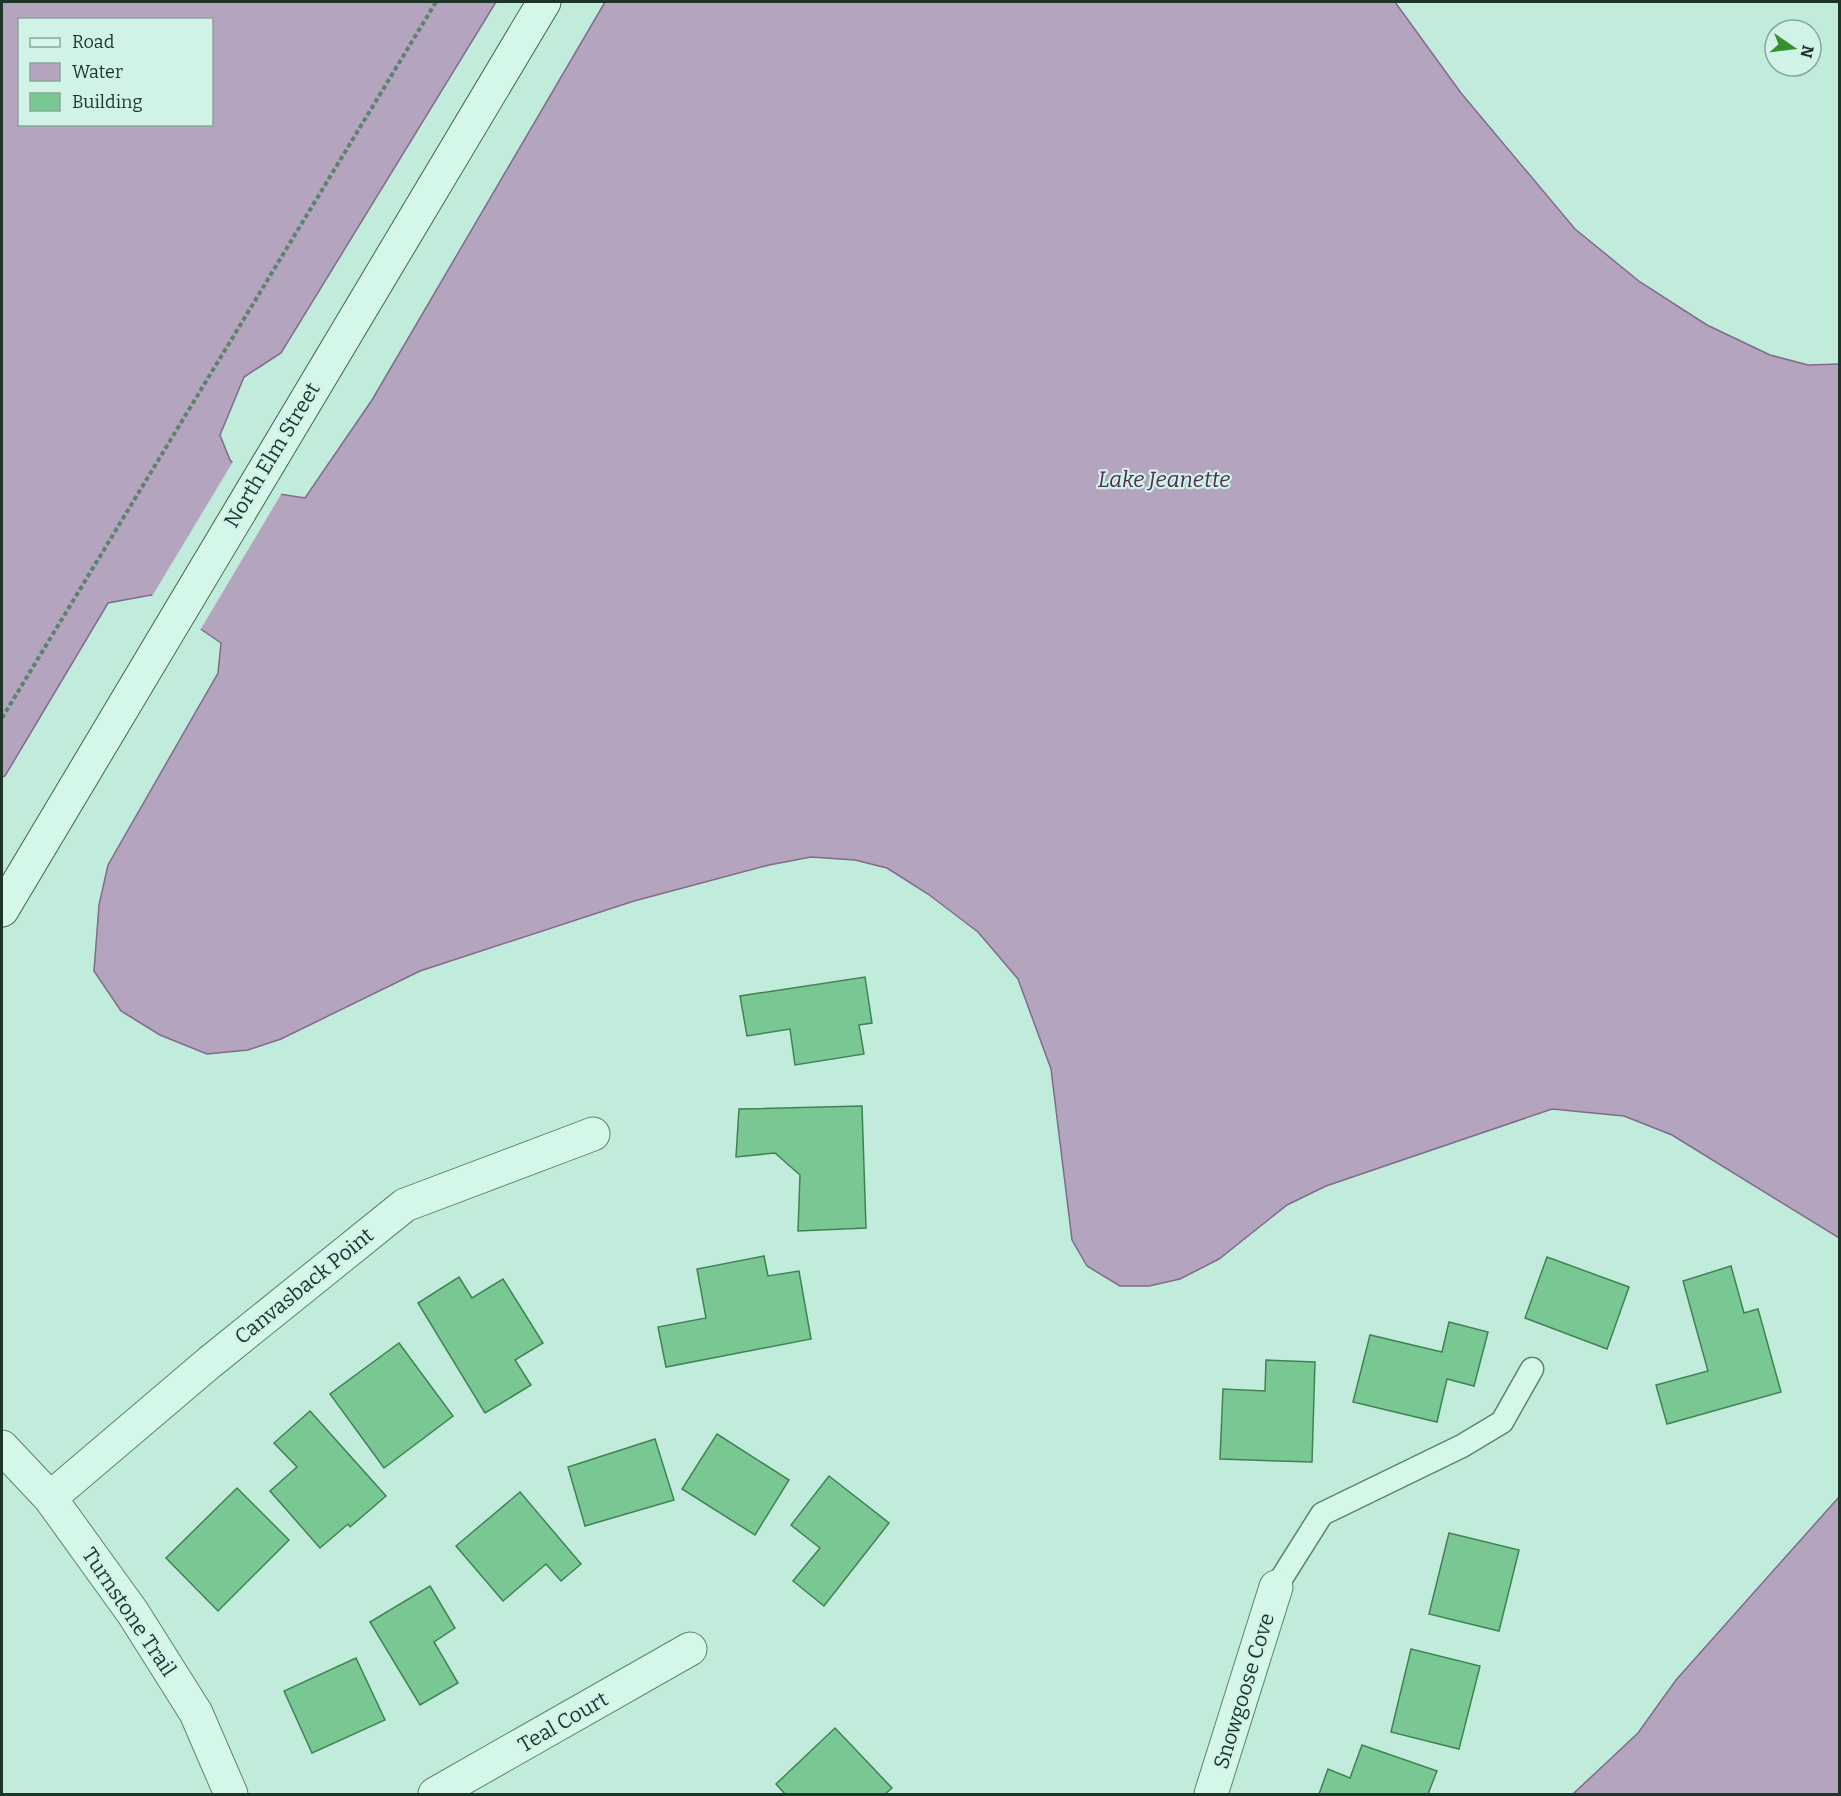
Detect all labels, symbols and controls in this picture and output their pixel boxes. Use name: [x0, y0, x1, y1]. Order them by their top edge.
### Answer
legend: [18, 18, 213, 126]
north arrow: [1763, 18, 1823, 78]
text: Road: [72, 31, 115, 53]
text: N: [1796, 43, 1818, 60]
text: Water: [72, 61, 123, 83]
text: Building: [72, 91, 143, 113]
street label: North Elm Street: [218, 377, 326, 532]
water label: Lake Jeanette: [1098, 466, 1230, 493]
street label: Canvasback Point: [229, 1222, 379, 1350]
street label: Turnstone Trail: [76, 1543, 182, 1681]
street label: Snowgoose Cove: [1208, 1610, 1280, 1772]
street label: Teal Court: [513, 1686, 613, 1758]

